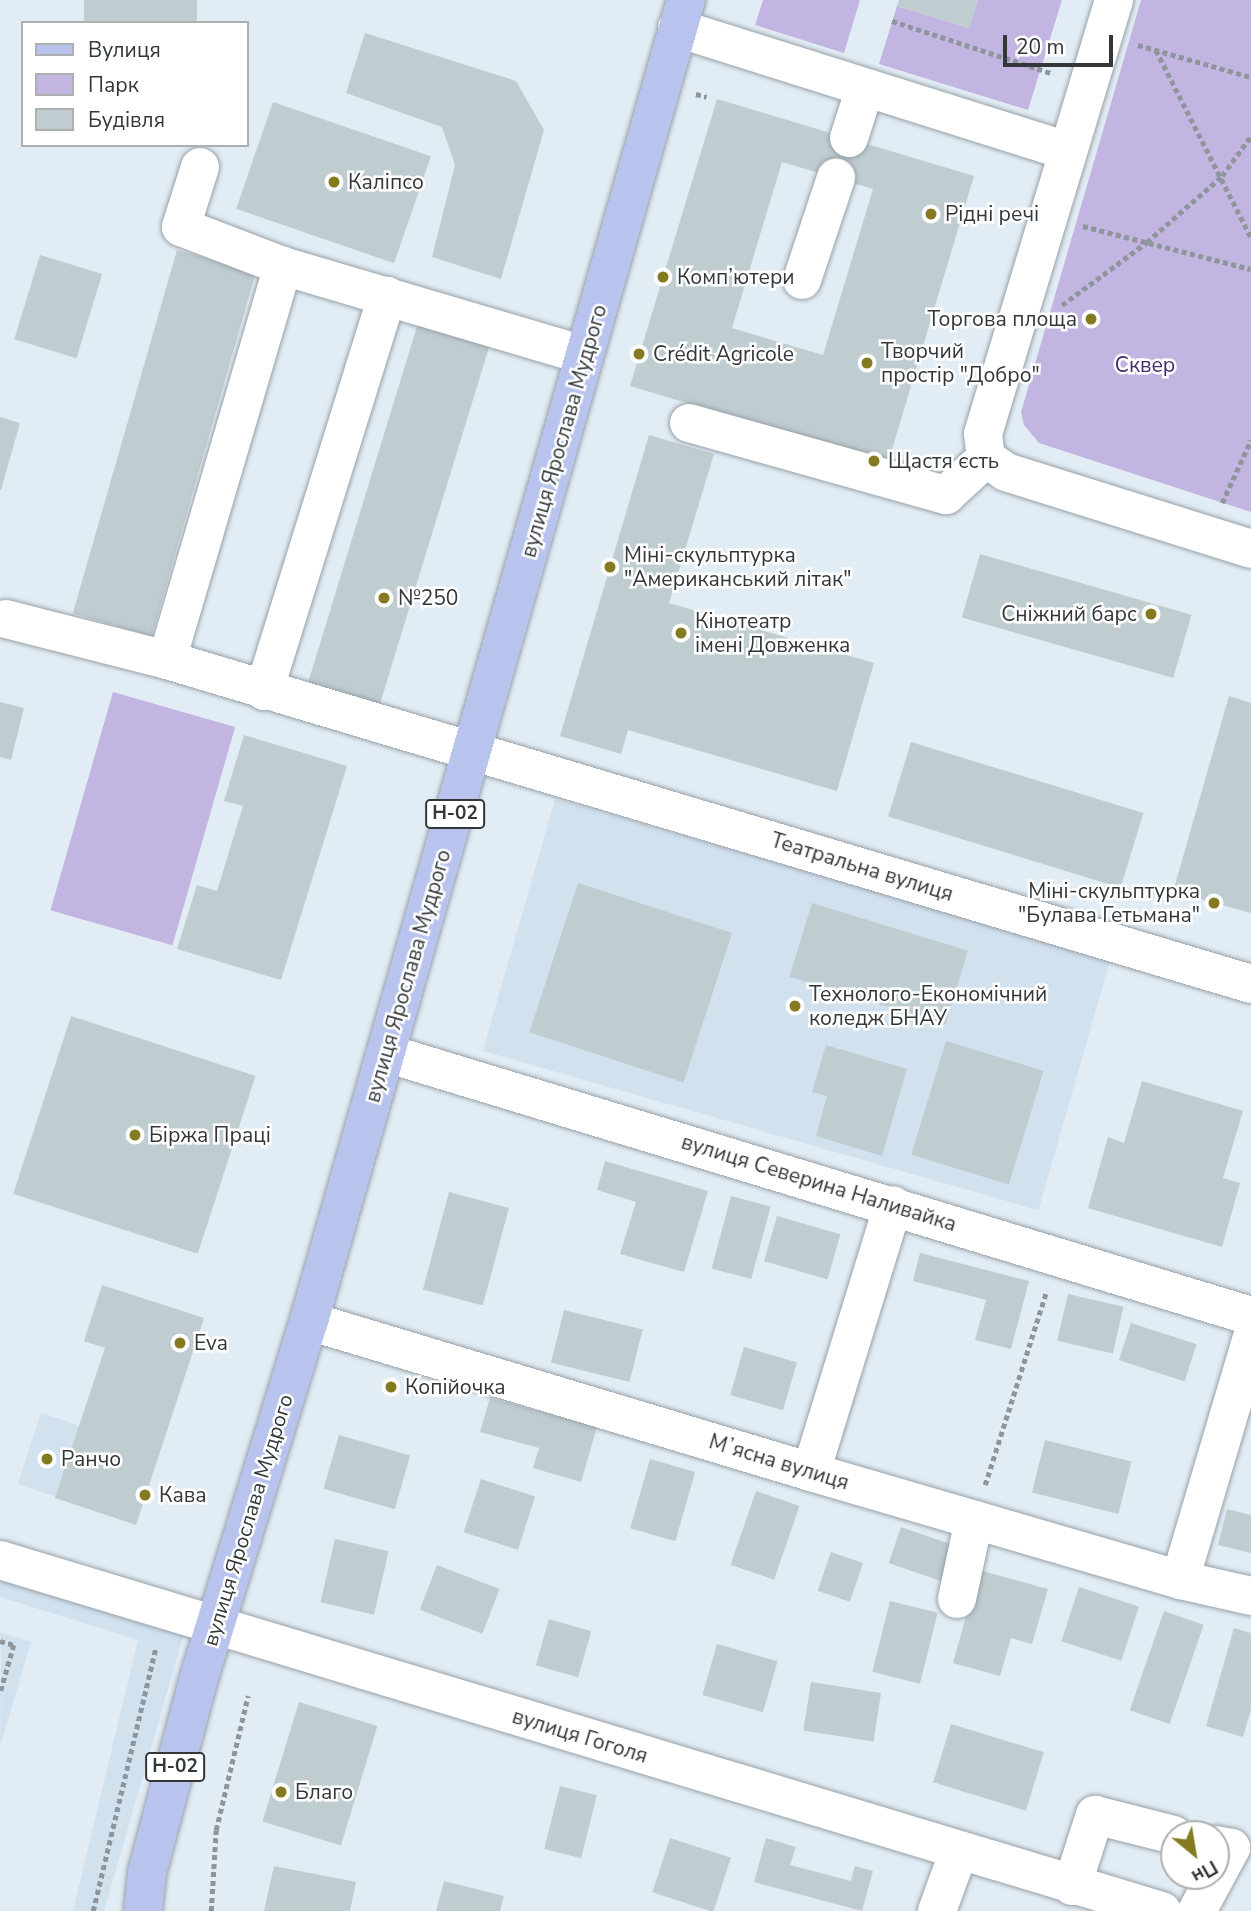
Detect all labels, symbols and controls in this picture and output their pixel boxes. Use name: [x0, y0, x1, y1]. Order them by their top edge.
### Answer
legend: [21, 21, 248, 147]
scale bar: [1006, 21, 1116, 65]
text: 20 m: [1016, 33, 1065, 61]
text: Вулиця: [88, 36, 161, 64]
text: Парк: [88, 71, 139, 99]
text: Будівля: [88, 106, 165, 134]
place label: Каліпсо: [348, 169, 424, 195]
marker: Каліпсо: [326, 174, 342, 190]
place label: Рідні речі: [945, 201, 1039, 227]
marker: Рідні речі: [923, 206, 939, 222]
place label: Комп’ютери: [677, 264, 795, 290]
marker: Комп’ютери: [655, 269, 671, 285]
street label: вулиця Ярослава Мудрого: [516, 302, 612, 560]
place label: Торгова площа: [928, 306, 1077, 332]
marker: Торгова площа: [1083, 311, 1099, 327]
place label: Творчий простір "Добро": [881, 338, 1040, 388]
place label: Crédit Agricole: [653, 341, 794, 367]
marker: Crédit Agricole: [631, 346, 647, 362]
park label: Сквер: [1115, 352, 1175, 378]
marker: Творчий простір "Добро": [859, 355, 875, 371]
place label: Щастя єсть: [888, 448, 999, 474]
marker: Щастя єсть: [866, 453, 882, 469]
place label: Міні-скульптурка "Американський літак": [624, 542, 851, 592]
marker: Міні-скульптурка "Американський літак": [602, 559, 618, 575]
place label: №250: [398, 585, 458, 611]
marker: №250: [376, 590, 392, 606]
place label: Сніжний барс: [1001, 601, 1137, 627]
marker: Сніжний барс: [1143, 606, 1159, 622]
place label: Кінотеатр імені Довженка: [695, 608, 850, 658]
marker: Кінотеатр імені Довженка: [673, 625, 689, 641]
road number: Н-02: [424, 799, 486, 830]
street label: Театральна вулиця: [768, 827, 956, 907]
street label: вулиця Ярослава Мудрого: [360, 847, 456, 1105]
place label: Міні-скульптурка "Булава Гетьмана": [1018, 878, 1200, 928]
marker: Міні-скульптурка "Булава Гетьмана": [1206, 895, 1222, 911]
place label: Технолого-Економічний коледж БНАУ: [809, 981, 1047, 1031]
marker: Технолого-Економічний коледж БНАУ: [787, 998, 803, 1014]
place label: Біржа Праці: [149, 1122, 271, 1148]
marker: Біржа Праці: [127, 1127, 143, 1143]
street label: вулиця Северина Наливайка: [678, 1129, 960, 1237]
place label: Eva: [194, 1330, 228, 1356]
marker: Eva: [172, 1335, 188, 1351]
place label: Копійочка: [405, 1374, 506, 1400]
marker: Копійочка: [383, 1379, 399, 1395]
street label: вулиця Ярослава Мудрого: [198, 1391, 298, 1649]
street label: Мʼясна вулиця: [706, 1429, 852, 1495]
place label: Ранчо: [61, 1446, 121, 1472]
marker: Ранчо: [39, 1451, 55, 1467]
place label: Кава: [159, 1482, 207, 1508]
marker: Кава: [137, 1487, 153, 1503]
street label: вулиця Гоголя: [509, 1703, 651, 1769]
road number: Н-02: [144, 1751, 206, 1782]
place label: Благо: [295, 1779, 353, 1805]
marker: Благо: [273, 1784, 289, 1800]
north arrow: [1160, 1820, 1230, 1890]
text: Пн: [1187, 1854, 1222, 1889]

